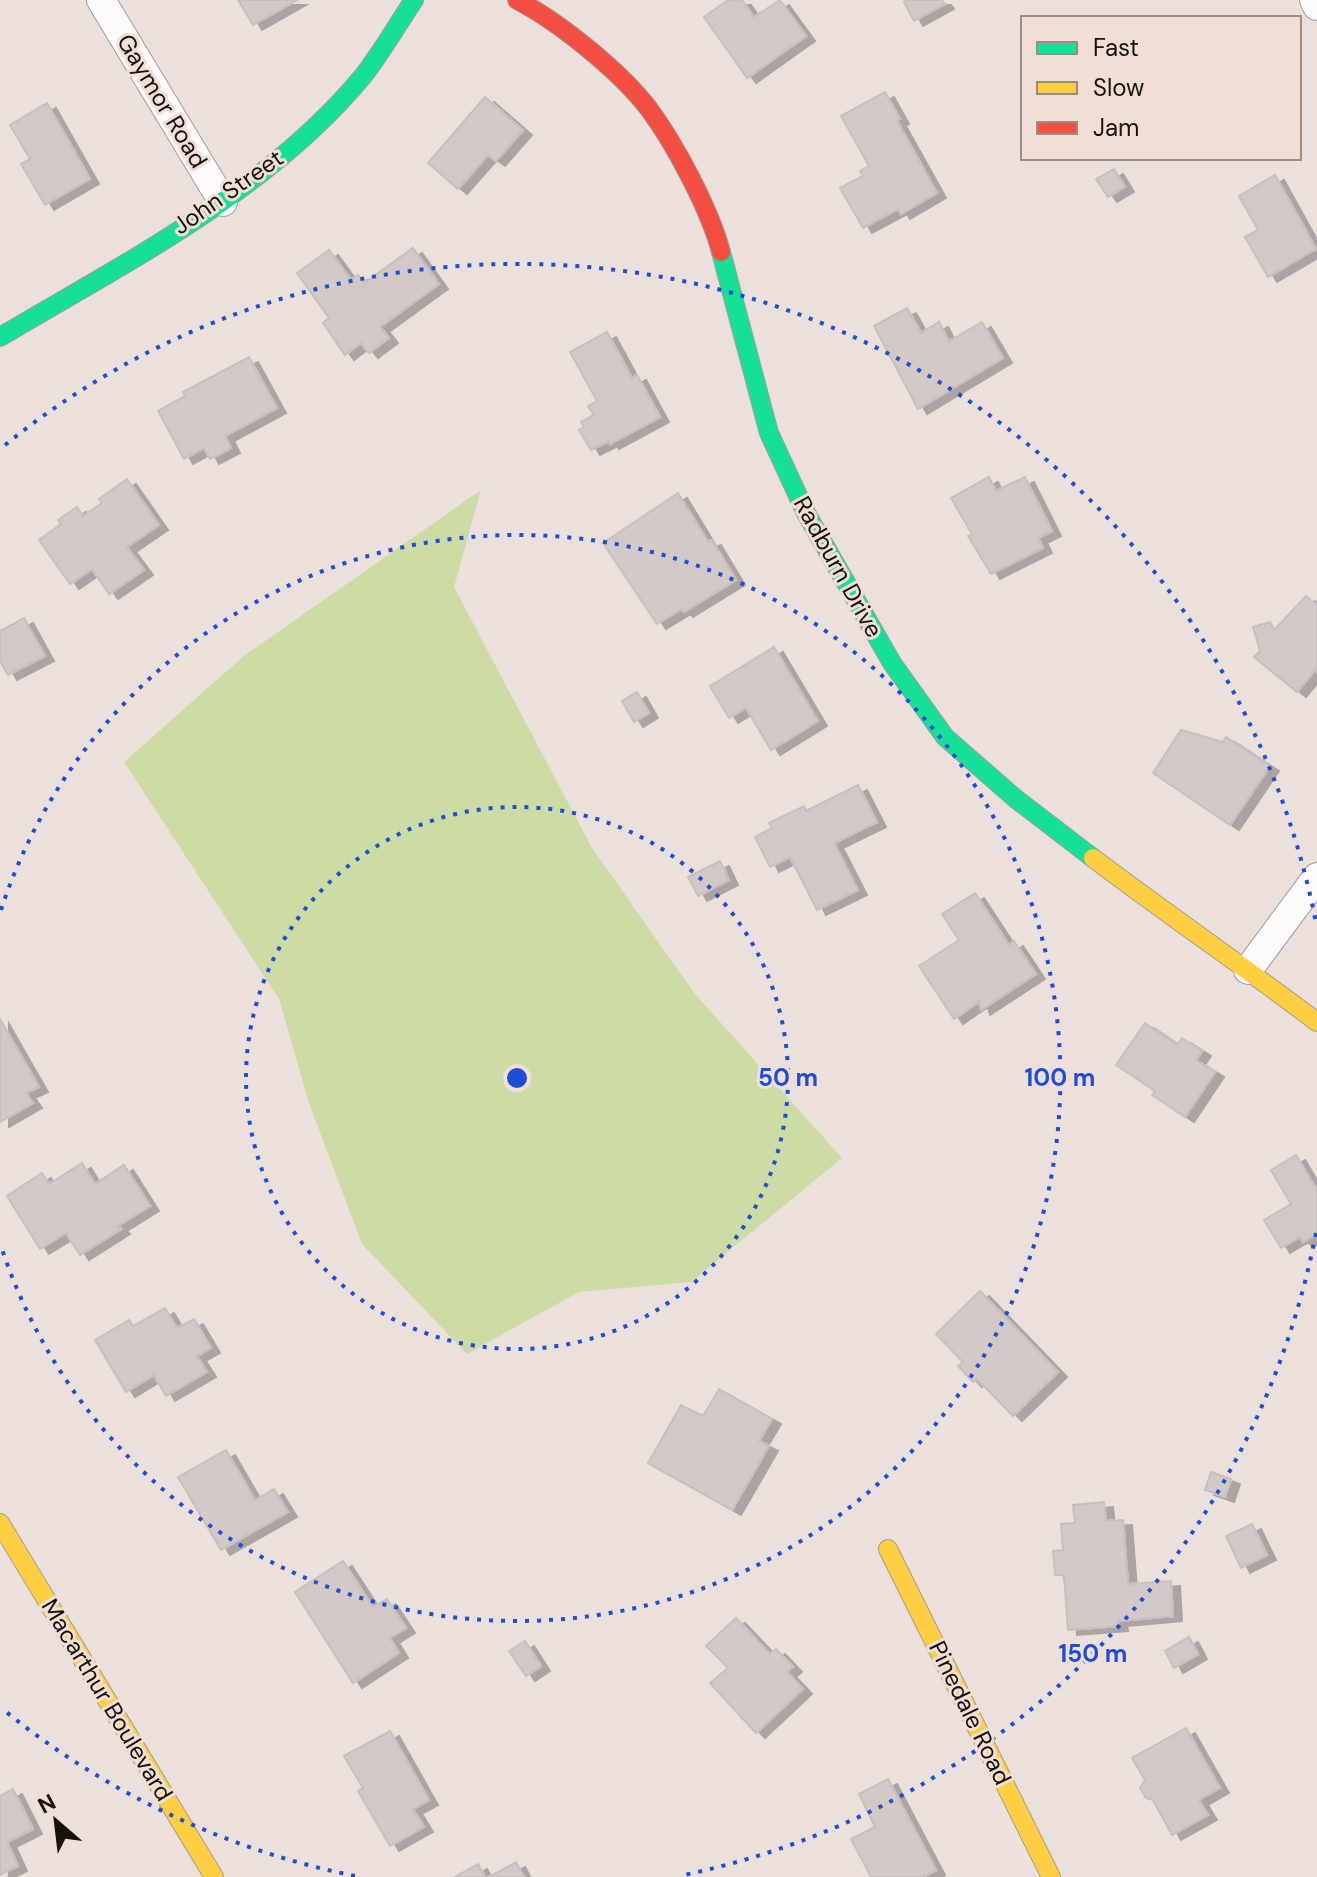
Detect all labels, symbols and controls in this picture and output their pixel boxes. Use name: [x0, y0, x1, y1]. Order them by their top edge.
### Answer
legend: [1021, 16, 1301, 160]
street label: Gaymor Road: [110, 28, 215, 173]
text: Fast: [1093, 32, 1139, 63]
text: Slow: [1093, 72, 1144, 103]
text: Jam: [1093, 112, 1139, 143]
street label: John Street: [166, 142, 289, 241]
street label: Radburn Drive: [787, 491, 890, 643]
text: 50 m: [758, 1062, 818, 1093]
text: 100 m: [1025, 1062, 1095, 1093]
centre of rings: [503, 1064, 531, 1092]
street label: Macarthur Boulevard: [35, 1593, 180, 1807]
street label: Pinedale Road: [922, 1636, 1019, 1790]
text: 150 m: [1059, 1638, 1127, 1669]
north arrow: [16, 1781, 96, 1861]
text: N: [33, 1787, 61, 1820]

